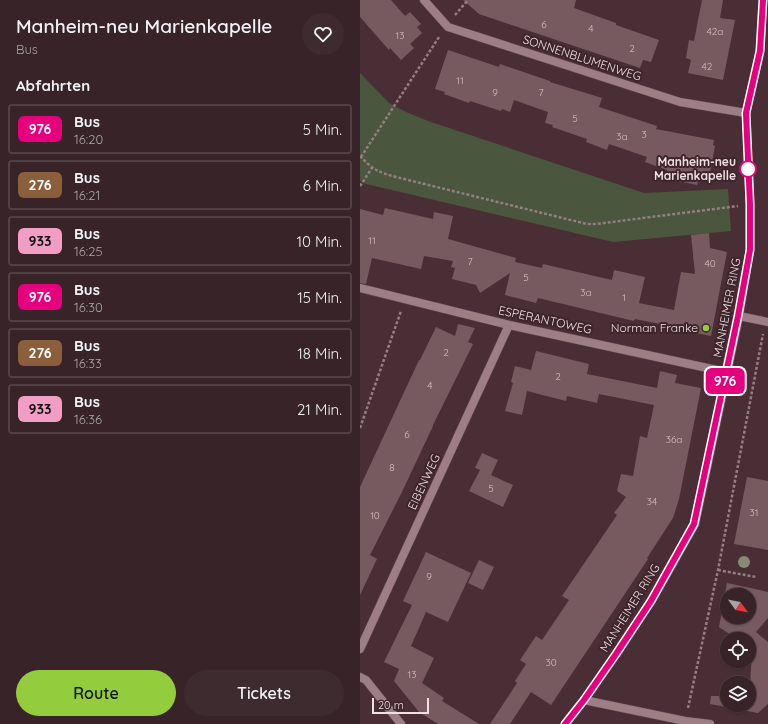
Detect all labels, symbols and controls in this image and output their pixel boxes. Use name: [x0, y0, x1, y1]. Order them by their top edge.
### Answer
button: heart: [302, 13, 344, 55]
text: Manheim-neu Marienkapelle: [16, 14, 272, 38]
house number: 6: [541, 18, 547, 31]
house number: 4: [588, 22, 594, 35]
house number: 42a: [707, 25, 723, 38]
house number: 13: [396, 29, 404, 42]
street label: SONNENBLUMENWEG: [521, 31, 643, 84]
text: Bus: [16, 41, 38, 57]
house number: 2: [629, 42, 635, 55]
house number: 42: [702, 60, 713, 73]
house number: 11: [456, 74, 464, 87]
text: Abfahrten: [16, 76, 90, 95]
house number: 9: [492, 86, 498, 99]
house number: 7: [538, 86, 544, 99]
text: Bus: [74, 112, 100, 131]
house number: 5: [572, 112, 578, 125]
text: 976: [29, 120, 51, 138]
text: 5 Min.: [303, 120, 342, 139]
house number: 3: [641, 128, 647, 141]
house number: 3a: [616, 130, 628, 143]
text: 16:20: [74, 131, 103, 147]
place label: Manheim-neu Marienkapelle: [654, 154, 736, 183]
marker: Manheim-neu Marienkapelle: [739, 160, 757, 178]
text: Bus: [74, 168, 100, 187]
text: 276: [29, 176, 51, 194]
text: 6 Min.: [303, 176, 342, 195]
text: 16:21: [74, 187, 100, 203]
text: Bus: [74, 224, 100, 243]
text: 933: [29, 232, 52, 250]
text: 10 Min.: [296, 232, 342, 251]
house number: 11: [368, 234, 376, 247]
text: 16:25: [74, 243, 103, 259]
house number: 7: [467, 255, 473, 268]
house number: 40: [704, 257, 716, 270]
street label: MANHEIMER RING: [710, 257, 744, 359]
house number: 5: [523, 271, 529, 284]
text: Bus: [74, 280, 100, 299]
house number: 3a: [580, 286, 592, 299]
text: 976: [29, 288, 51, 306]
text: 15 Min.: [297, 288, 342, 307]
house number: 1: [622, 291, 626, 304]
text: 16:30: [74, 299, 103, 315]
street label: ESPERANTOWEG: [497, 302, 593, 337]
place label: Norman Franke: [611, 320, 698, 335]
marker: Norman Franke: [701, 323, 711, 333]
text: Bus: [74, 336, 100, 355]
text: 276: [29, 344, 51, 362]
text: 18 Min.: [297, 344, 342, 363]
house number: 2: [443, 346, 449, 359]
text: 16:33: [74, 355, 102, 371]
line badge: 976: [702, 368, 748, 394]
house number: 2: [555, 370, 561, 383]
text: 976: [714, 372, 736, 390]
house number: 4: [427, 379, 433, 392]
text: Bus: [74, 392, 100, 411]
text: 933: [29, 400, 52, 418]
text: 21 Min.: [297, 400, 342, 419]
text: 16:36: [74, 411, 102, 427]
house number: 6: [404, 428, 410, 441]
house number: 36a: [666, 433, 682, 446]
street label: EIBENWEG: [404, 451, 443, 512]
house number: 8: [389, 461, 395, 474]
house number: 5: [488, 482, 494, 495]
house number: 34: [647, 495, 657, 508]
house number: 31: [750, 506, 758, 519]
house number: 10: [370, 509, 380, 522]
street label: MANHEIMER RING: [596, 561, 663, 655]
house number: 9: [426, 570, 432, 583]
north arrow: [720, 588, 756, 624]
map controls: [720, 588, 756, 712]
button: locate: [720, 632, 756, 668]
house number: 30: [545, 656, 557, 669]
house number: 13: [408, 668, 416, 681]
button: Route: [16, 670, 176, 716]
button: Tickets: [184, 670, 344, 716]
button: layers: [720, 676, 756, 712]
scale bar: [372, 696, 429, 715]
text: 20 m: [378, 698, 404, 712]

